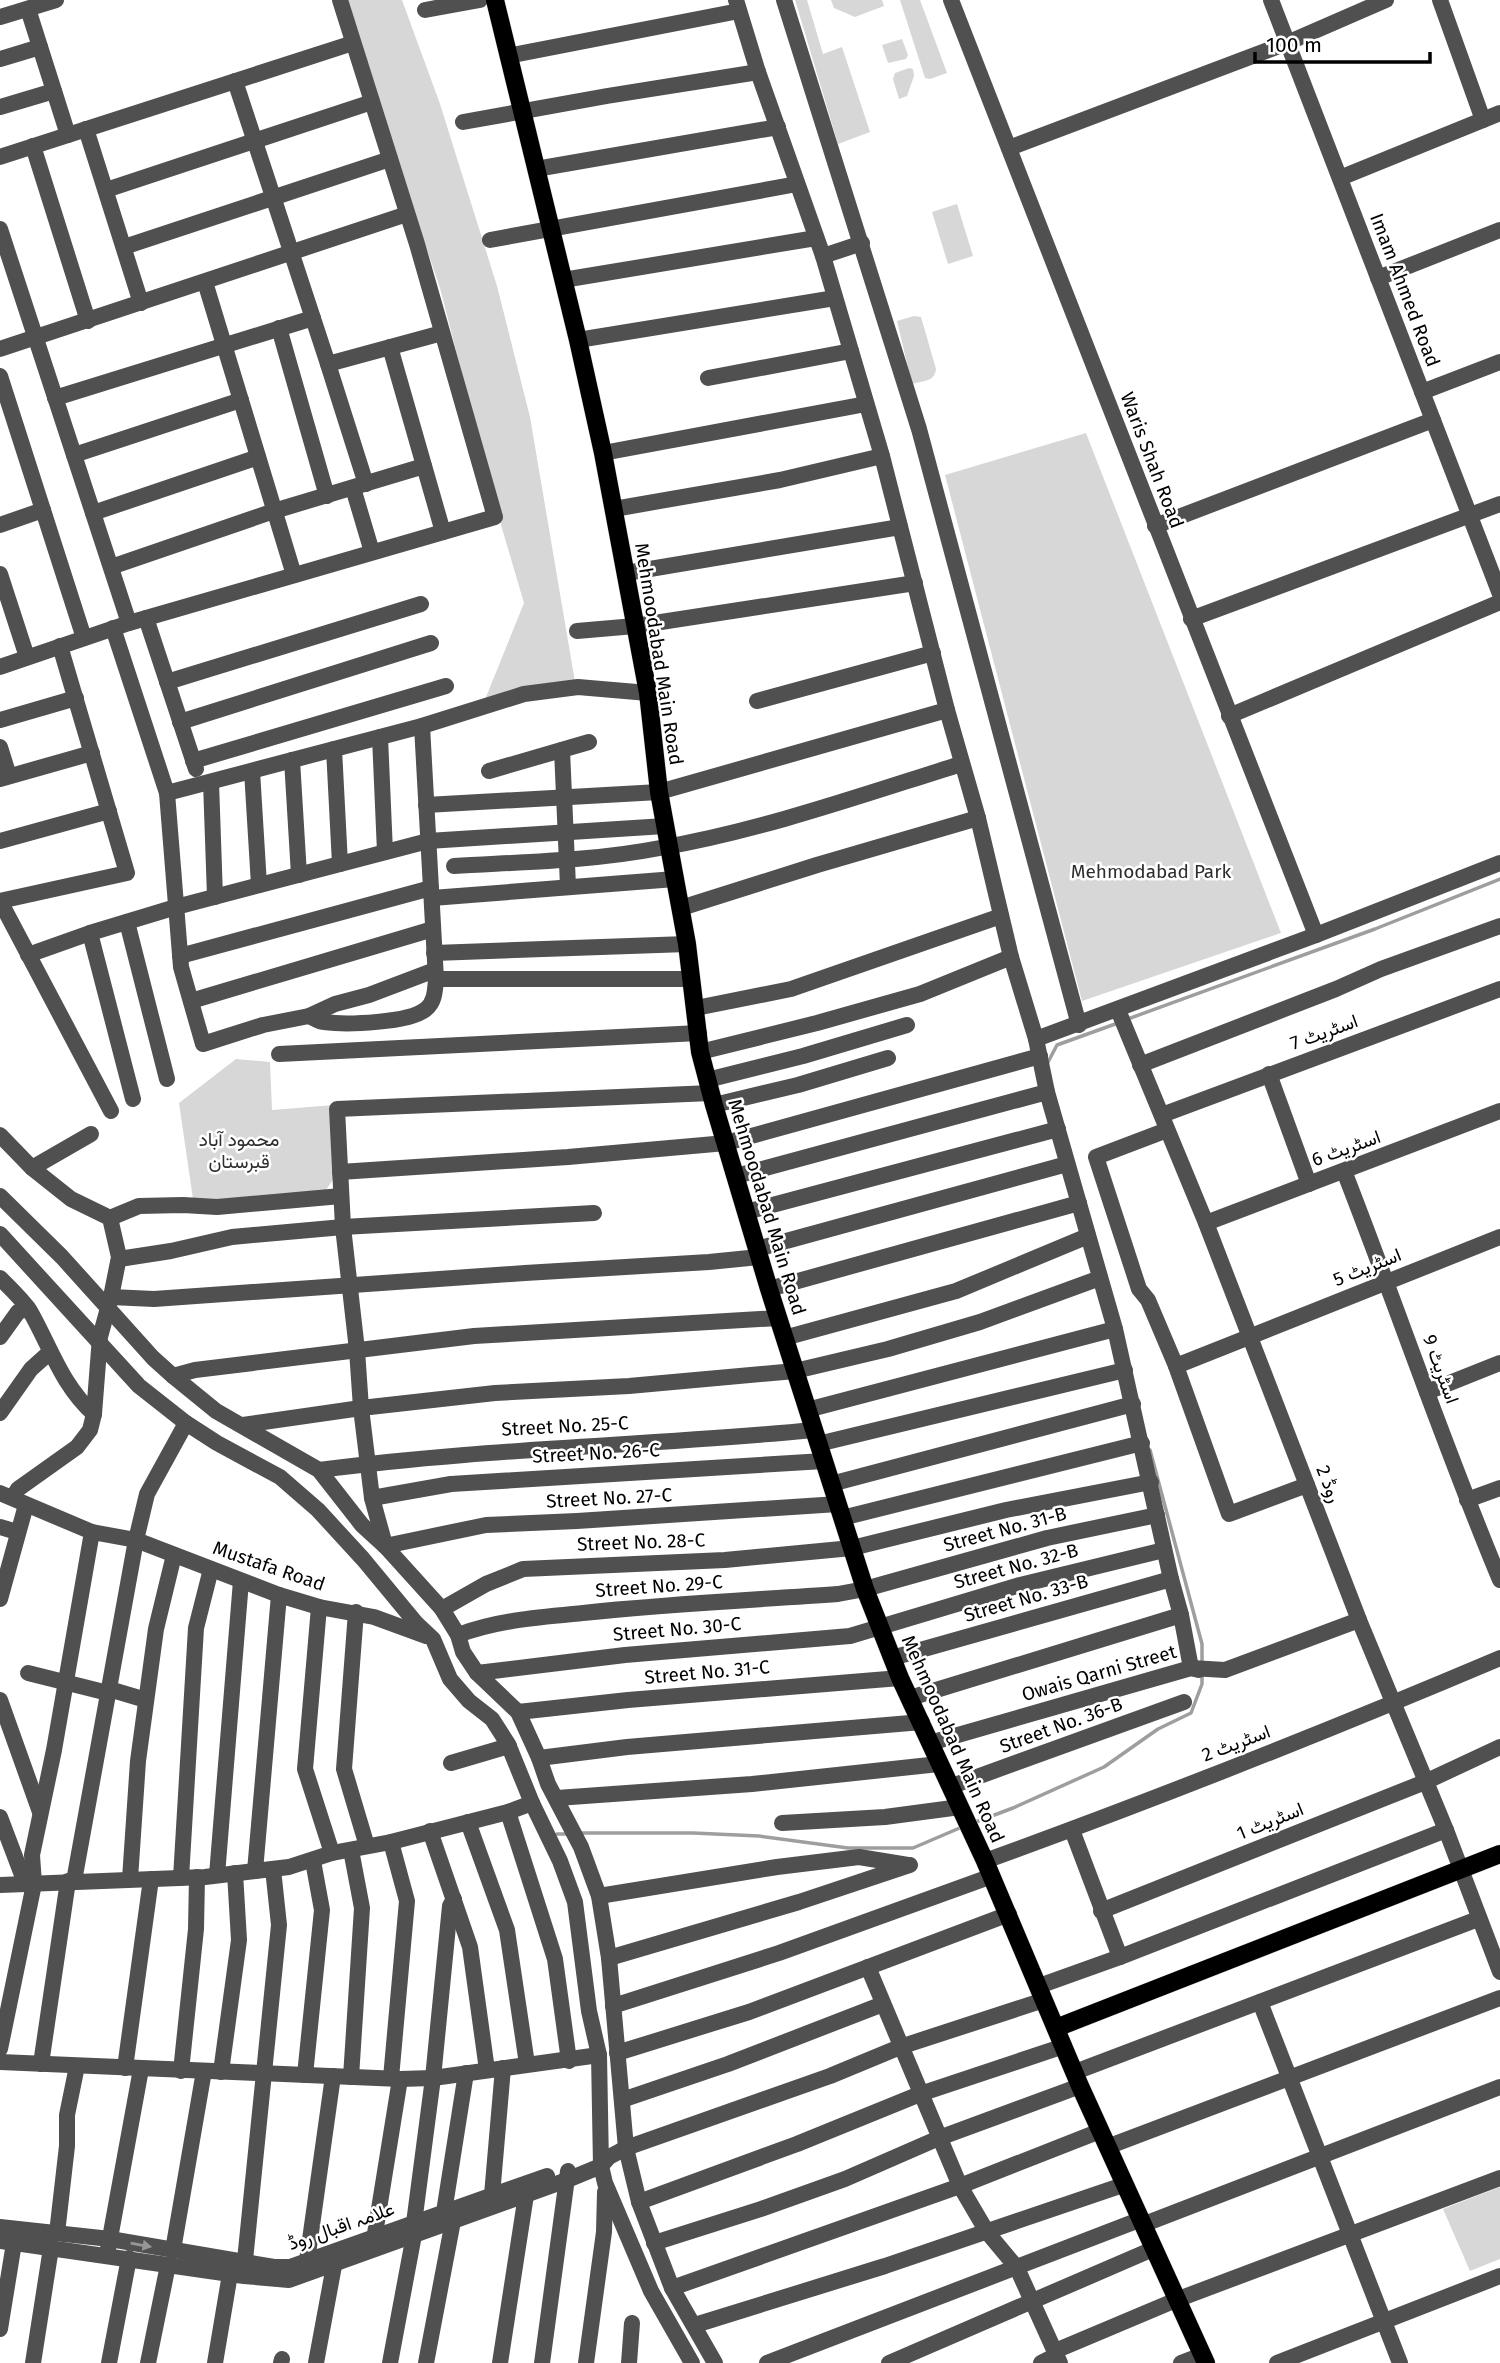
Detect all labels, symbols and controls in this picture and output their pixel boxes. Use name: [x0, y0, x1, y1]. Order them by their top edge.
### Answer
scale bar: [1255, 21, 1430, 65]
text: 100 m: [1266, 32, 1322, 58]
street label: Imam Ahmed Road: [1365, 210, 1445, 370]
street label: Waris Shah Road: [1115, 389, 1189, 531]
street label: Mehmoodabad Main Road: [630, 541, 688, 767]
park label: Mehmodabad Park: [1071, 860, 1232, 883]
street label: اسٹریٹ 7: [1287, 1009, 1361, 1055]
street label: Mehmoodabad Main Road: [723, 1096, 811, 1318]
street label: اسٹریٹ 6: [1308, 1125, 1384, 1171]
park label: محمود آباد قبرستان: [199, 1128, 279, 1173]
street label: اسٹریٹ 5: [1330, 1243, 1404, 1291]
street label: اسٹریٹ 9: [1418, 1331, 1464, 1407]
street label: Street No. 25-C: [501, 1411, 630, 1441]
street label: Street No. 26-C: [532, 1438, 661, 1468]
street label: روڈ 2: [1311, 1462, 1347, 1506]
street label: Street No. 27-C: [545, 1483, 673, 1513]
street label: Street No. 31-B: [941, 1502, 1069, 1556]
street label: Street No. 28-C: [577, 1528, 706, 1556]
street label: Mustafa Road: [210, 1536, 328, 1596]
street label: Street No. 32-B: [951, 1538, 1081, 1594]
street label: Street No. 33-B: [961, 1569, 1091, 1627]
street label: Street No. 29-C: [595, 1570, 724, 1602]
street label: Street No. 30-C: [612, 1612, 742, 1646]
street label: Mehmoodabad Main Road: [897, 1632, 1009, 1846]
street label: Owais Qarni Street: [1019, 1640, 1179, 1706]
street label: Street No. 31-C: [643, 1655, 771, 1689]
street label: Street No. 36-B: [997, 1692, 1125, 1758]
street label: اسٹریٹ 2: [1199, 1720, 1273, 1766]
street label: اسٹریٹ 1: [1233, 1797, 1307, 1845]
street label: علامہ اقبال روڈ: [285, 2197, 397, 2255]
one-way arrow: [130, 2240, 152, 2251]

